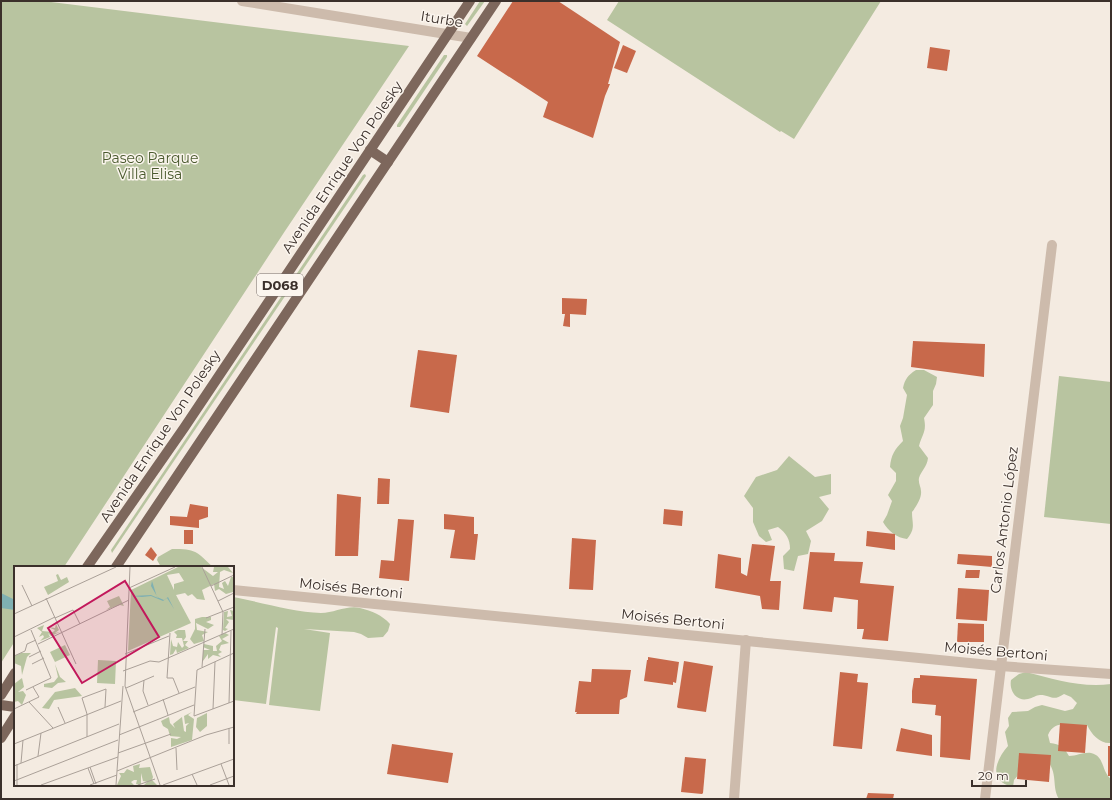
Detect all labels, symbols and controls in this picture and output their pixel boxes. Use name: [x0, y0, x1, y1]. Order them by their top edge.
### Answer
street label: Iturbe: [419, 7, 465, 31]
street label: Avenida Enrique Von Polesky: [278, 77, 407, 256]
park label: Paseo Parque Villa Elisa: [102, 149, 198, 183]
road number: D068: [257, 274, 303, 296]
street label: Avenida Enrique Von Polesky: [96, 346, 225, 525]
street label: Carlos Antonio López: [986, 445, 1022, 595]
inset map: [14, 566, 234, 786]
street label: Moisés Bertoni: [298, 574, 404, 602]
street label: Moisés Bertoni: [620, 605, 726, 633]
street label: Moisés Bertoni: [943, 638, 1049, 664]
scale bar: [972, 762, 1026, 788]
text: 20 m: [978, 768, 1009, 783]

